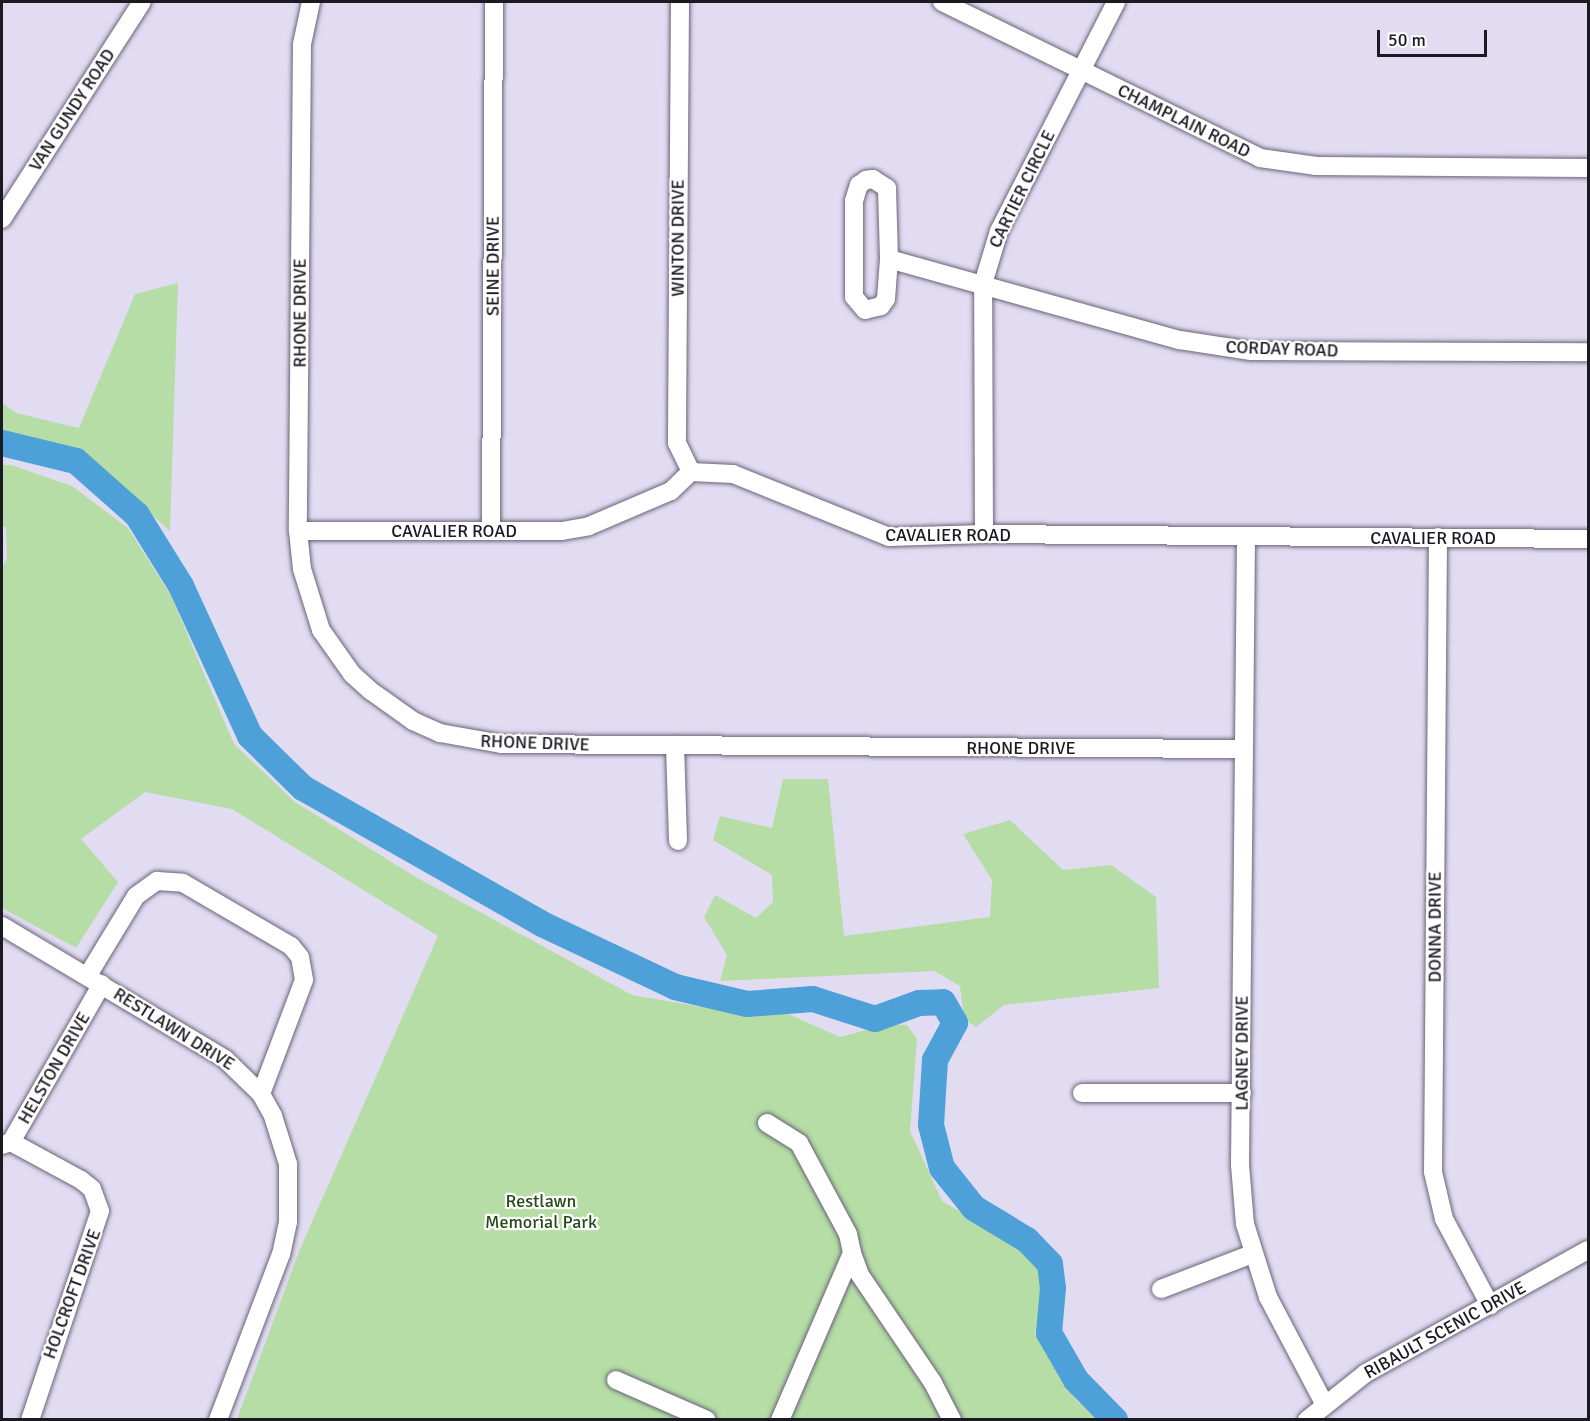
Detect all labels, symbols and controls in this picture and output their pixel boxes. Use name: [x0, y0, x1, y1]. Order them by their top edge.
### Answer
scale bar: [1380, 18, 1490, 56]
text: 50 m: [1388, 29, 1426, 51]
street label: VAN GUNDY ROAD: [24, 45, 120, 175]
street label: CHAMPLAIN ROAD: [1114, 79, 1254, 163]
street label: CARTIER CIRCLE: [984, 127, 1060, 251]
street label: WINTON DRIVE: [667, 179, 689, 297]
street label: SEINE DRIVE: [482, 216, 504, 316]
street label: RHONE DRIVE: [289, 258, 311, 368]
street label: CORDAY ROAD: [1225, 336, 1339, 362]
street label: CAVALIER ROAD: [391, 520, 517, 542]
street label: CAVALIER ROAD: [885, 524, 1011, 546]
street label: CAVALIER ROAD: [1370, 527, 1496, 549]
street label: RHONE DRIVE: [480, 730, 590, 756]
street label: RHONE DRIVE: [966, 737, 1076, 759]
street label: DONNA DRIVE: [1424, 871, 1446, 983]
street label: RESTLAWN DRIVE: [109, 983, 239, 1075]
street label: LAGNEY DRIVE: [1231, 995, 1253, 1111]
street label: HELSTON DRIVE: [13, 1008, 95, 1128]
park label: Restlawn Memorial Park: [485, 1191, 597, 1234]
street label: HOLCROFT DRIVE: [38, 1226, 106, 1362]
street label: RIBAULT SCENIC DRIVE: [1360, 1277, 1530, 1383]

